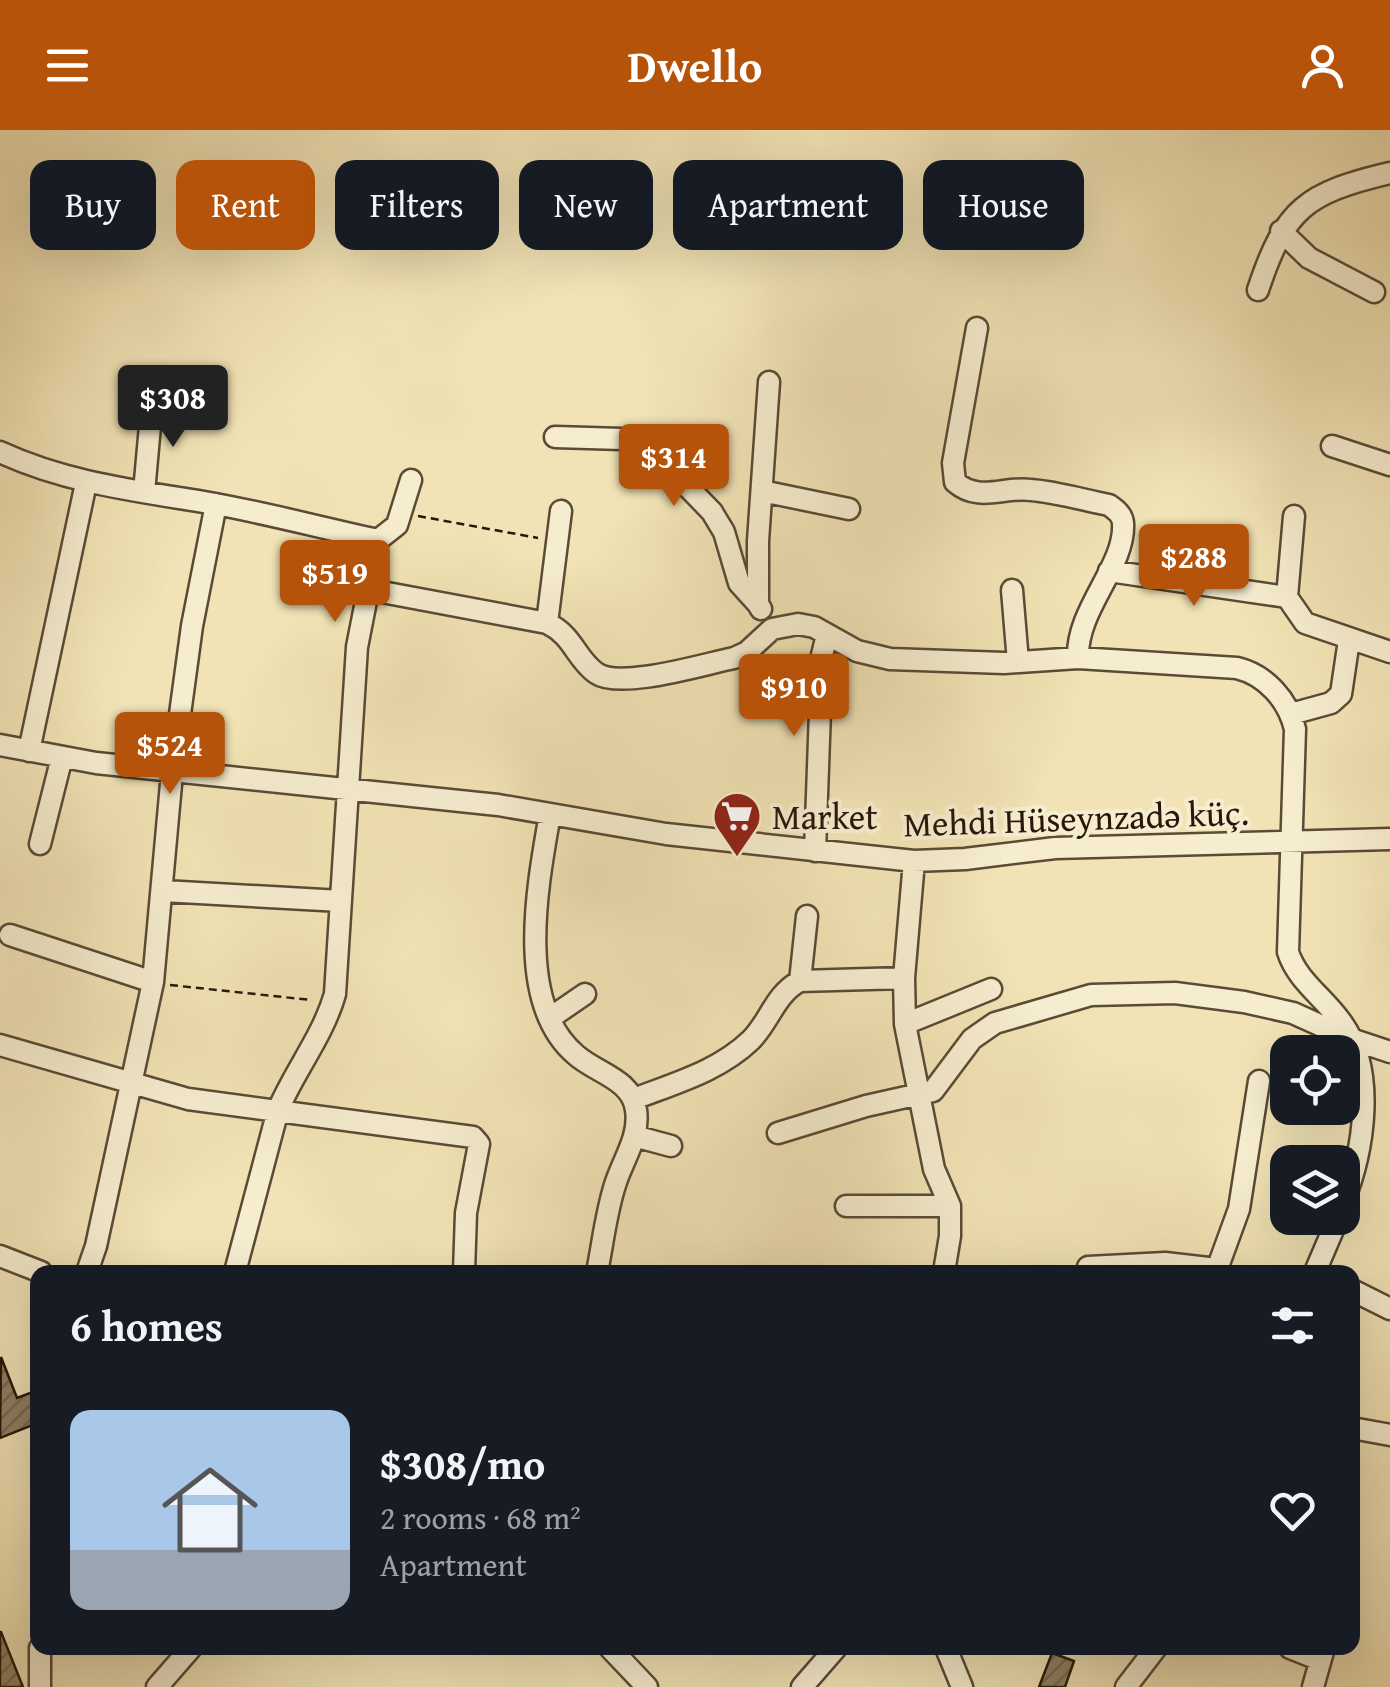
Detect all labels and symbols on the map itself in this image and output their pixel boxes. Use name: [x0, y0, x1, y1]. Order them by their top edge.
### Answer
pin: $308: [114, 365, 232, 450]
pin: $314: [615, 424, 733, 509]
pin: $288: [1135, 524, 1253, 609]
pin: $519: [276, 540, 394, 625]
pin: $910: [735, 654, 853, 739]
pin: $524: [111, 712, 229, 797]
street label: Mehdi Hüseynzadə küç.: [902, 786, 1250, 850]
supermarket icon: Market: [711, 790, 763, 858]
place label: Market: [772, 791, 878, 842]

